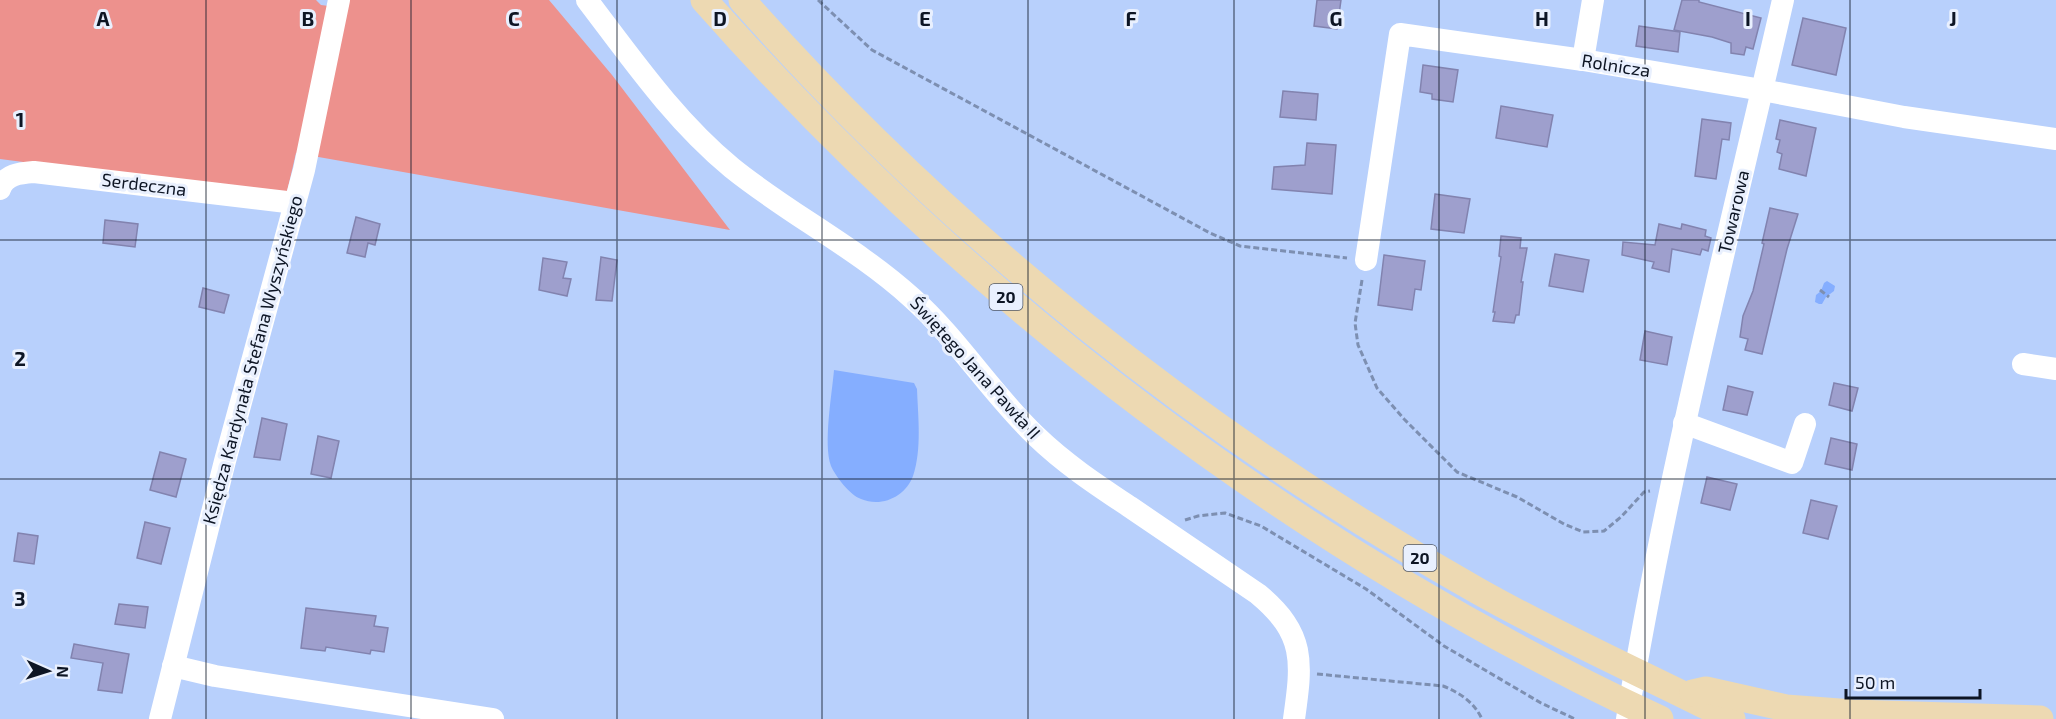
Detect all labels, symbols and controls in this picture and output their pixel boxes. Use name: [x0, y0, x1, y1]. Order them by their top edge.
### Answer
text: A: [96, 6, 110, 30]
text: B: [302, 6, 314, 30]
text: C: [508, 6, 520, 30]
text: D: [713, 6, 727, 30]
text: E: [919, 6, 931, 30]
text: F: [1125, 6, 1137, 30]
text: G: [1330, 6, 1342, 30]
text: H: [1535, 6, 1549, 30]
text: I: [1745, 6, 1751, 30]
text: J: [1949, 6, 1957, 30]
street label: Rolnicza: [1580, 49, 1652, 81]
text: 1: [16, 107, 24, 131]
street label: Serdeczna: [101, 168, 188, 200]
street label: Towarowa: [1713, 168, 1753, 256]
street label: Księdza Kardynała Stefana Wyszyńskiego: [197, 193, 307, 527]
road number: 20: [990, 284, 1022, 310]
street label: Świętego Jana Pawła II: [906, 292, 1046, 443]
text: 2: [14, 346, 26, 370]
road number: 20: [1404, 545, 1436, 571]
text: 3: [14, 586, 26, 610]
north arrow: [18, 641, 78, 701]
scale bar: [1846, 662, 1980, 700]
text: N: [54, 666, 73, 678]
text: 50 m: [1855, 671, 1895, 693]

